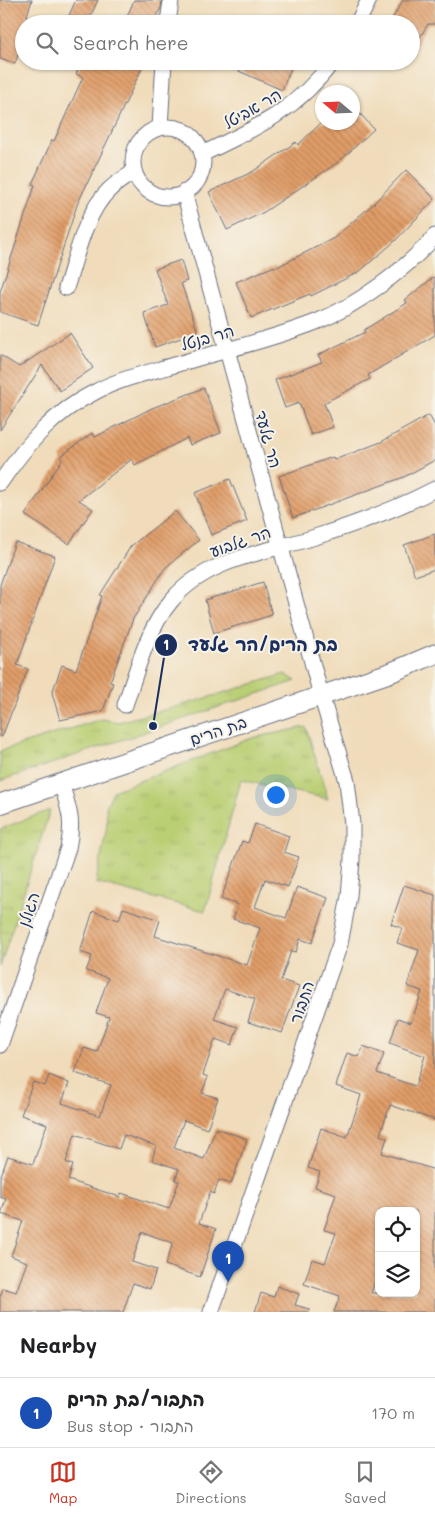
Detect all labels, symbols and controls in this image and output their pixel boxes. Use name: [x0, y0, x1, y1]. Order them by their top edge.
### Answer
search box: [15, 15, 420, 70]
icon: search: [33, 29, 61, 57]
text: Search here: [73, 30, 189, 55]
street label: הר אביטל: [219, 83, 285, 133]
north arrow: [315, 85, 360, 130]
street label: הר בנטל: [178, 319, 236, 355]
street label: הר גלעד: [251, 408, 287, 470]
street label: הר גלבוע: [207, 521, 273, 561]
callout: בת הרים/הר גלעד: [153, 628, 348, 661]
text: בת הרים/הר גלעד: [188, 632, 338, 656]
text: 1: [163, 634, 169, 654]
street label: בת הרים: [187, 711, 249, 749]
your location: [263, 782, 289, 808]
street label: הגולן: [12, 889, 44, 929]
street label: התבור: [284, 978, 318, 1026]
map controls: [375, 1207, 420, 1297]
button: locate: [375, 1207, 420, 1252]
pin: 1: [212, 1241, 244, 1282]
button: layers: [375, 1252, 420, 1297]
text: Nearby: [20, 1331, 97, 1358]
text: התבור/בת הרים: [67, 1386, 205, 1411]
text: 1: [32, 1402, 40, 1423]
text: 170 m: [371, 1402, 415, 1423]
text: Bus stop · התבור: [67, 1415, 194, 1436]
tab: Map: [49, 1458, 77, 1507]
tab: Directions: [175, 1458, 247, 1507]
tab: Saved: [344, 1458, 386, 1507]

